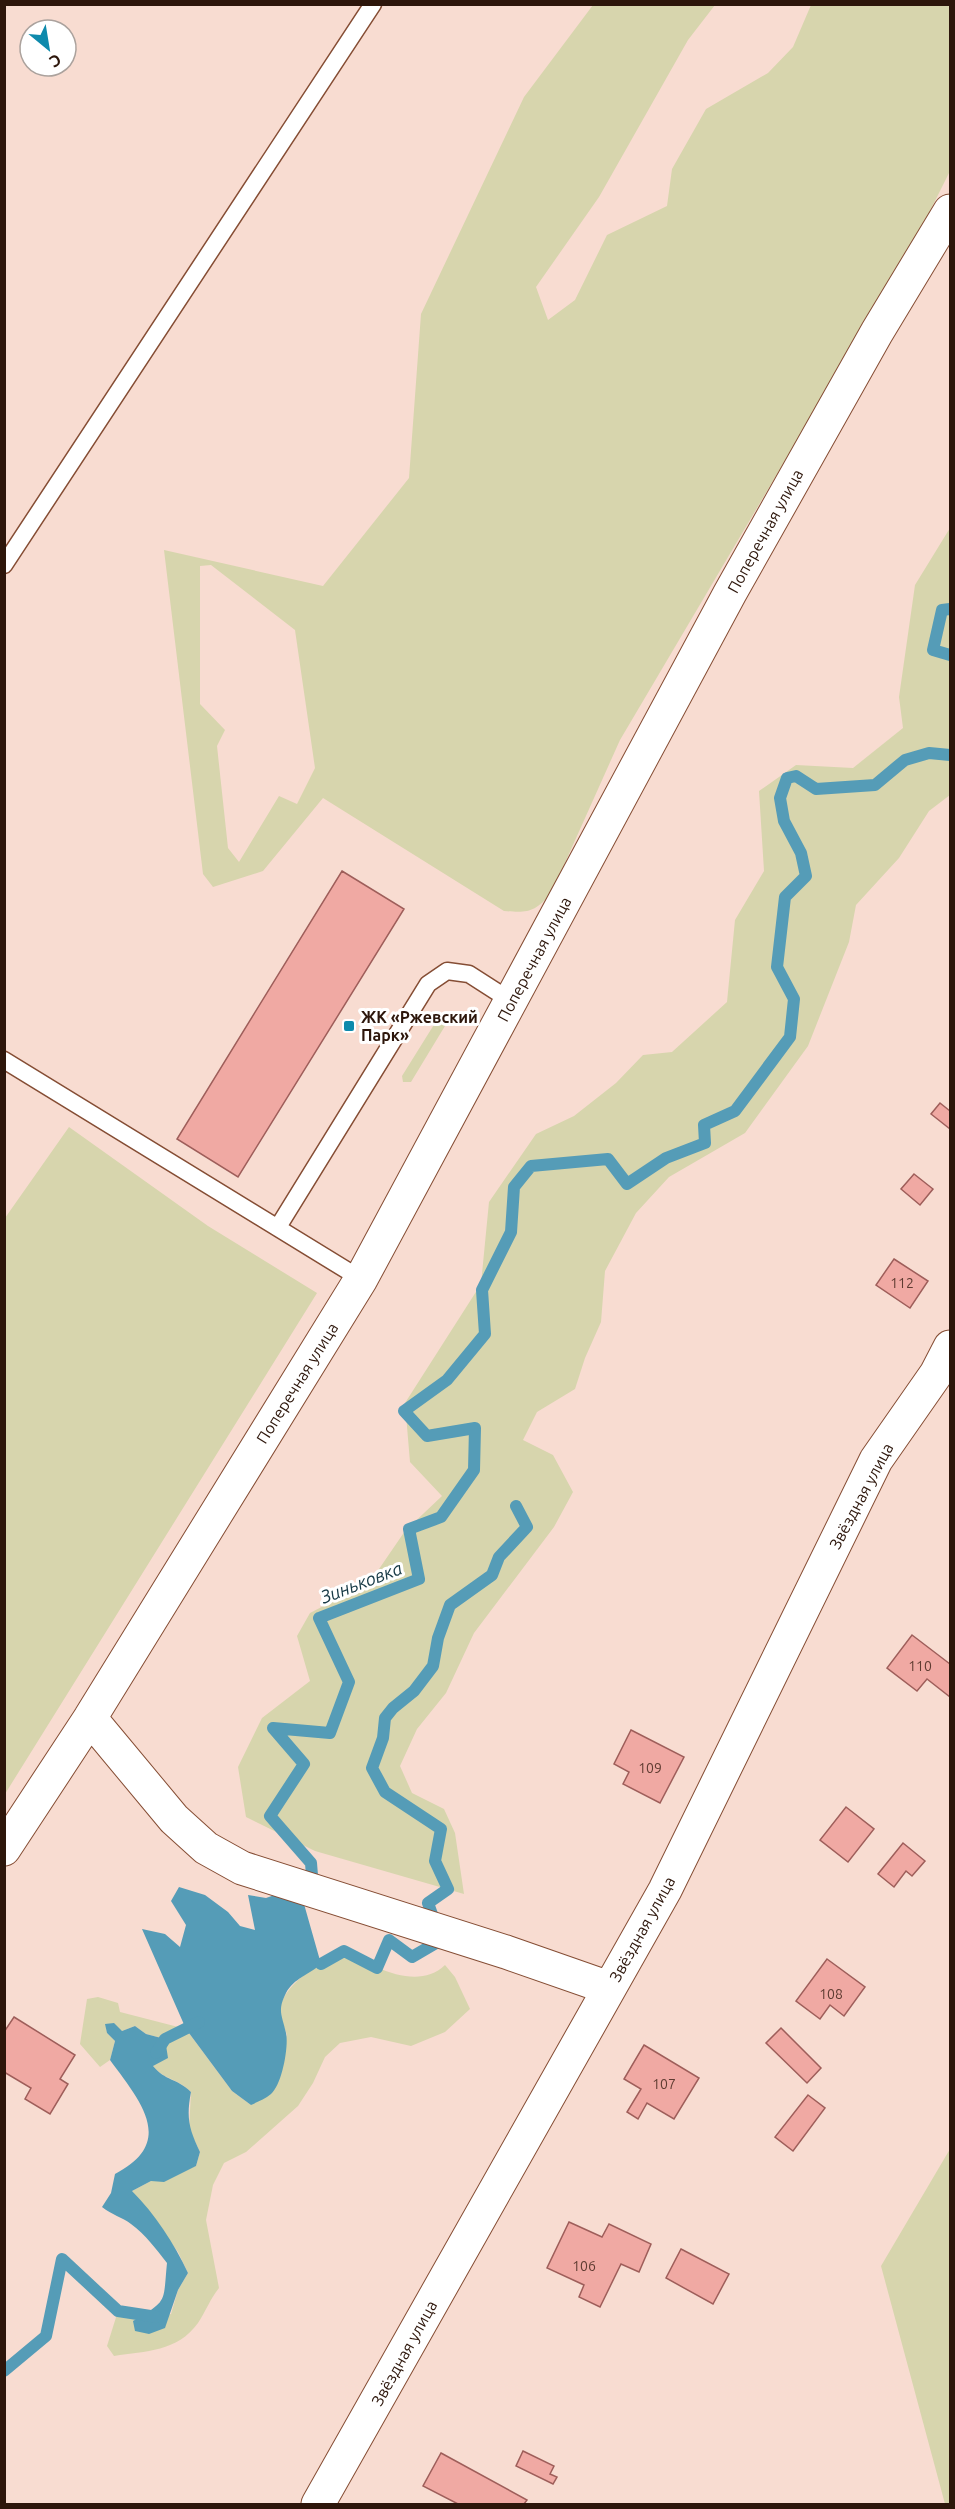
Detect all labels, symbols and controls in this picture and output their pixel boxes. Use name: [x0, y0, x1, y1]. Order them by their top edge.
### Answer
north arrow: [18, 18, 78, 78]
text: С: [47, 51, 64, 71]
street label: Поперечная улица: [724, 466, 806, 596]
street label: Поперечная улица: [494, 894, 574, 1024]
place label: ЖК «Ржевский Парк»: [361, 1008, 478, 1044]
marker: ЖК «Ржевский Парк»: [342, 1019, 356, 1033]
house number: 112: [890, 1275, 914, 1291]
street label: Поперечная улица: [253, 1319, 341, 1447]
street label: Звёздная улица: [826, 1440, 896, 1552]
water label: Зиньковка: [317, 1557, 405, 1607]
house number: 110: [908, 1658, 932, 1674]
house number: 109: [638, 1760, 662, 1776]
street label: Звёздная улица: [606, 1873, 678, 1985]
house number: 108: [819, 1986, 843, 2002]
house number: 107: [652, 2076, 676, 2092]
house number: 106: [572, 2258, 596, 2274]
street label: Звёздная улица: [368, 2297, 440, 2409]

